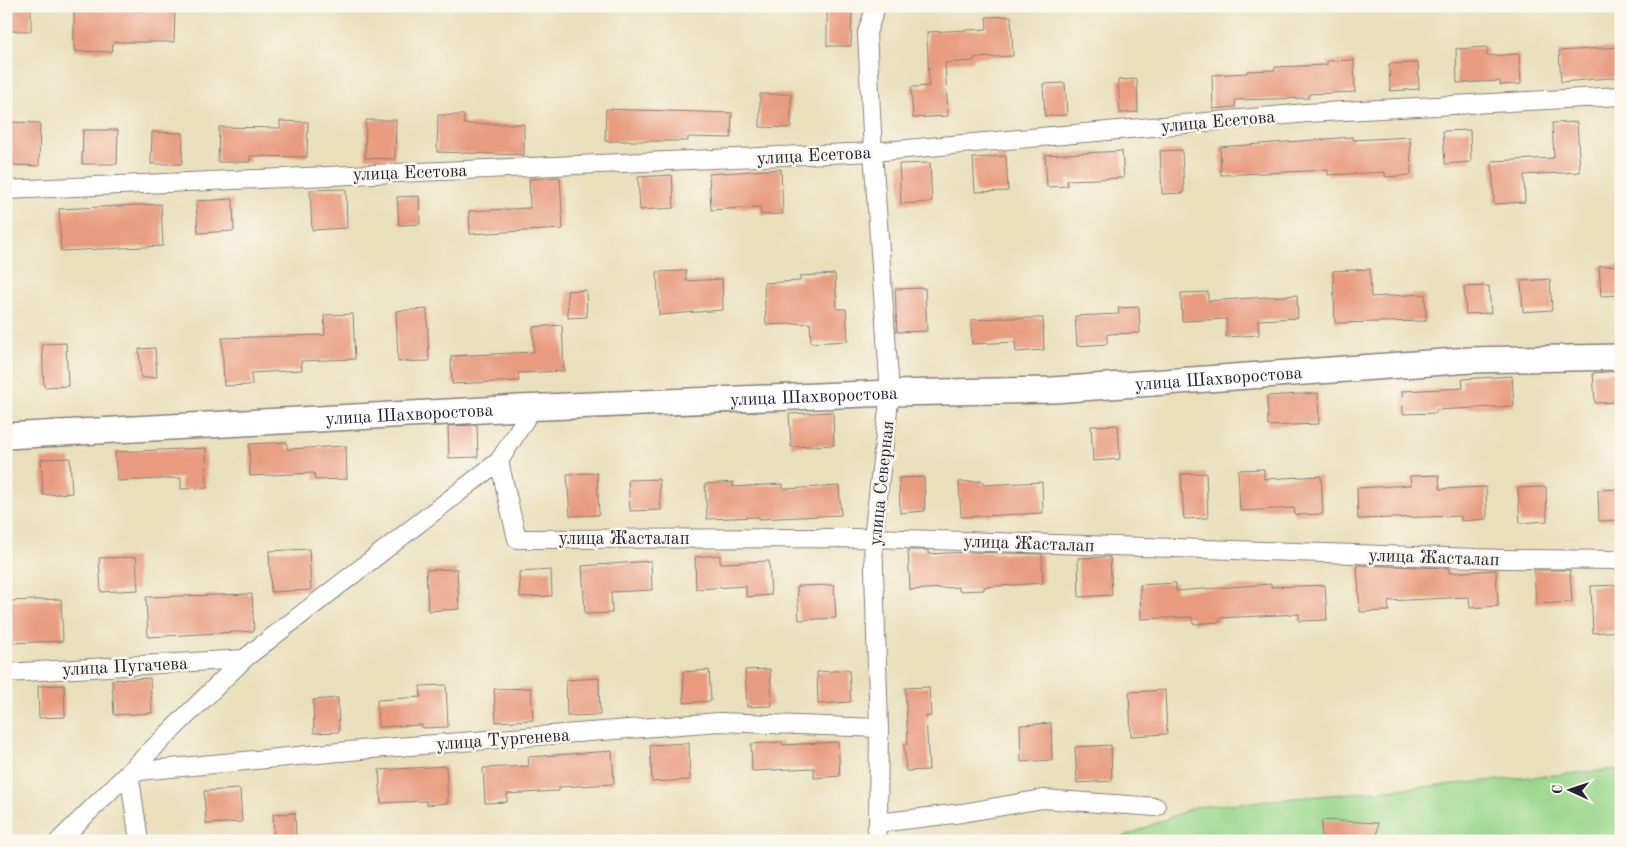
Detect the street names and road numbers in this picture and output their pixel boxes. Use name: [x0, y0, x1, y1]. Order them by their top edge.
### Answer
street label: улица Есетова: [1160, 108, 1276, 136]
street label: улица Есетова: [756, 144, 872, 168]
street label: улица Есетова: [352, 162, 468, 184]
street label: улица Шахворостова: [1134, 364, 1303, 394]
street label: улица Шахворостова: [730, 385, 898, 409]
street label: улица Шахворостова: [325, 401, 494, 429]
street label: улица Северная: [866, 420, 898, 547]
street label: улица Жасталап: [558, 530, 690, 548]
street label: улица Жасталап: [963, 533, 1095, 555]
street label: улица Жасталап: [1368, 547, 1500, 569]
street label: улица Пугачева: [62, 655, 188, 679]
street label: улица Тургенева: [436, 726, 570, 754]

